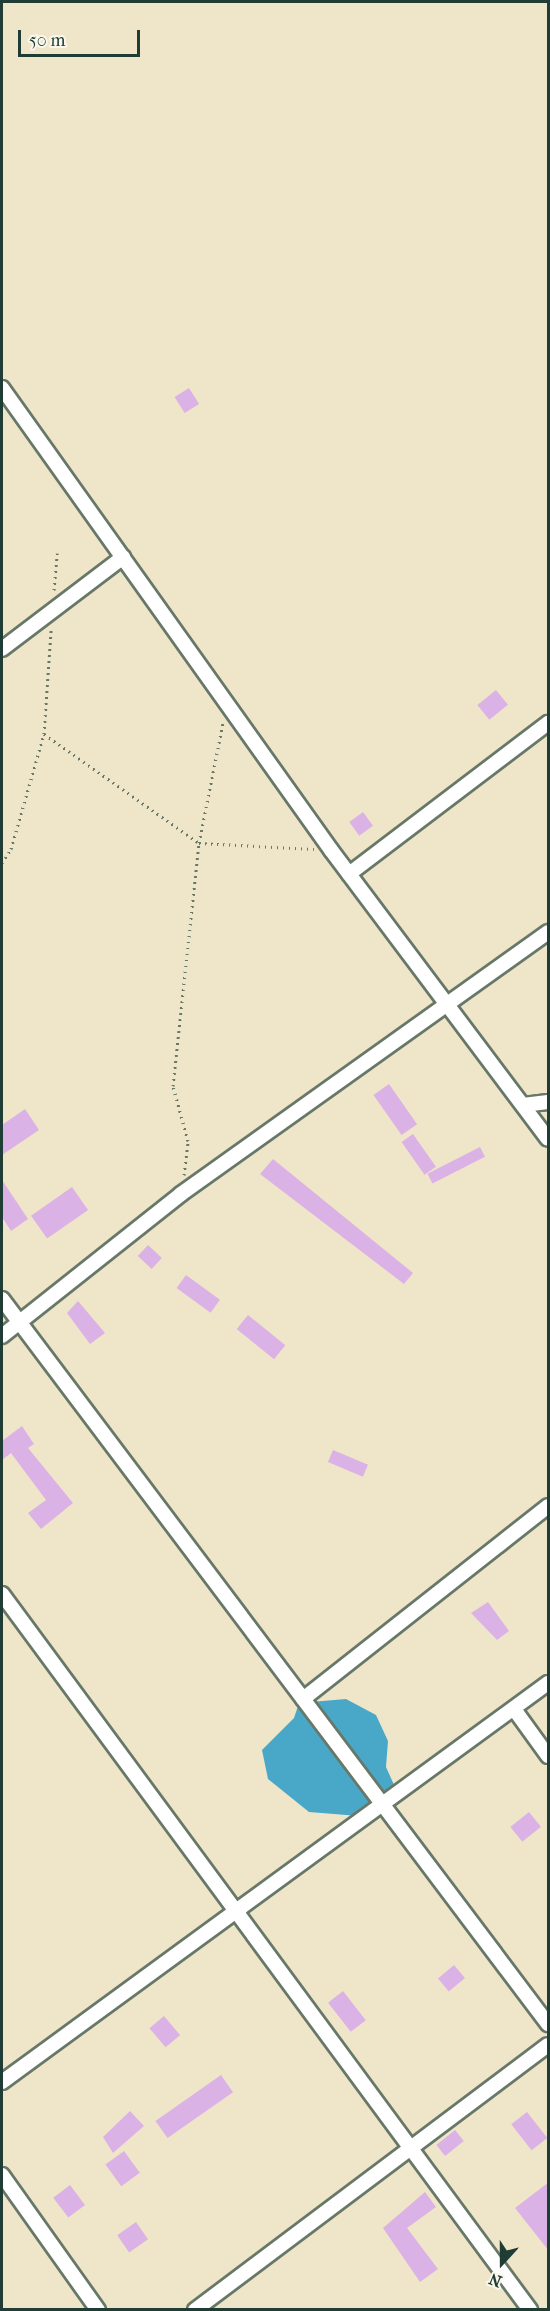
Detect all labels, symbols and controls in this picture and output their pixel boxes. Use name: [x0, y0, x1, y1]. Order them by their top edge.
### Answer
scale bar: [21, 18, 142, 56]
text: 50 m: [29, 30, 65, 51]
north arrow: [472, 2233, 532, 2293]
text: N: [486, 2269, 504, 2291]

